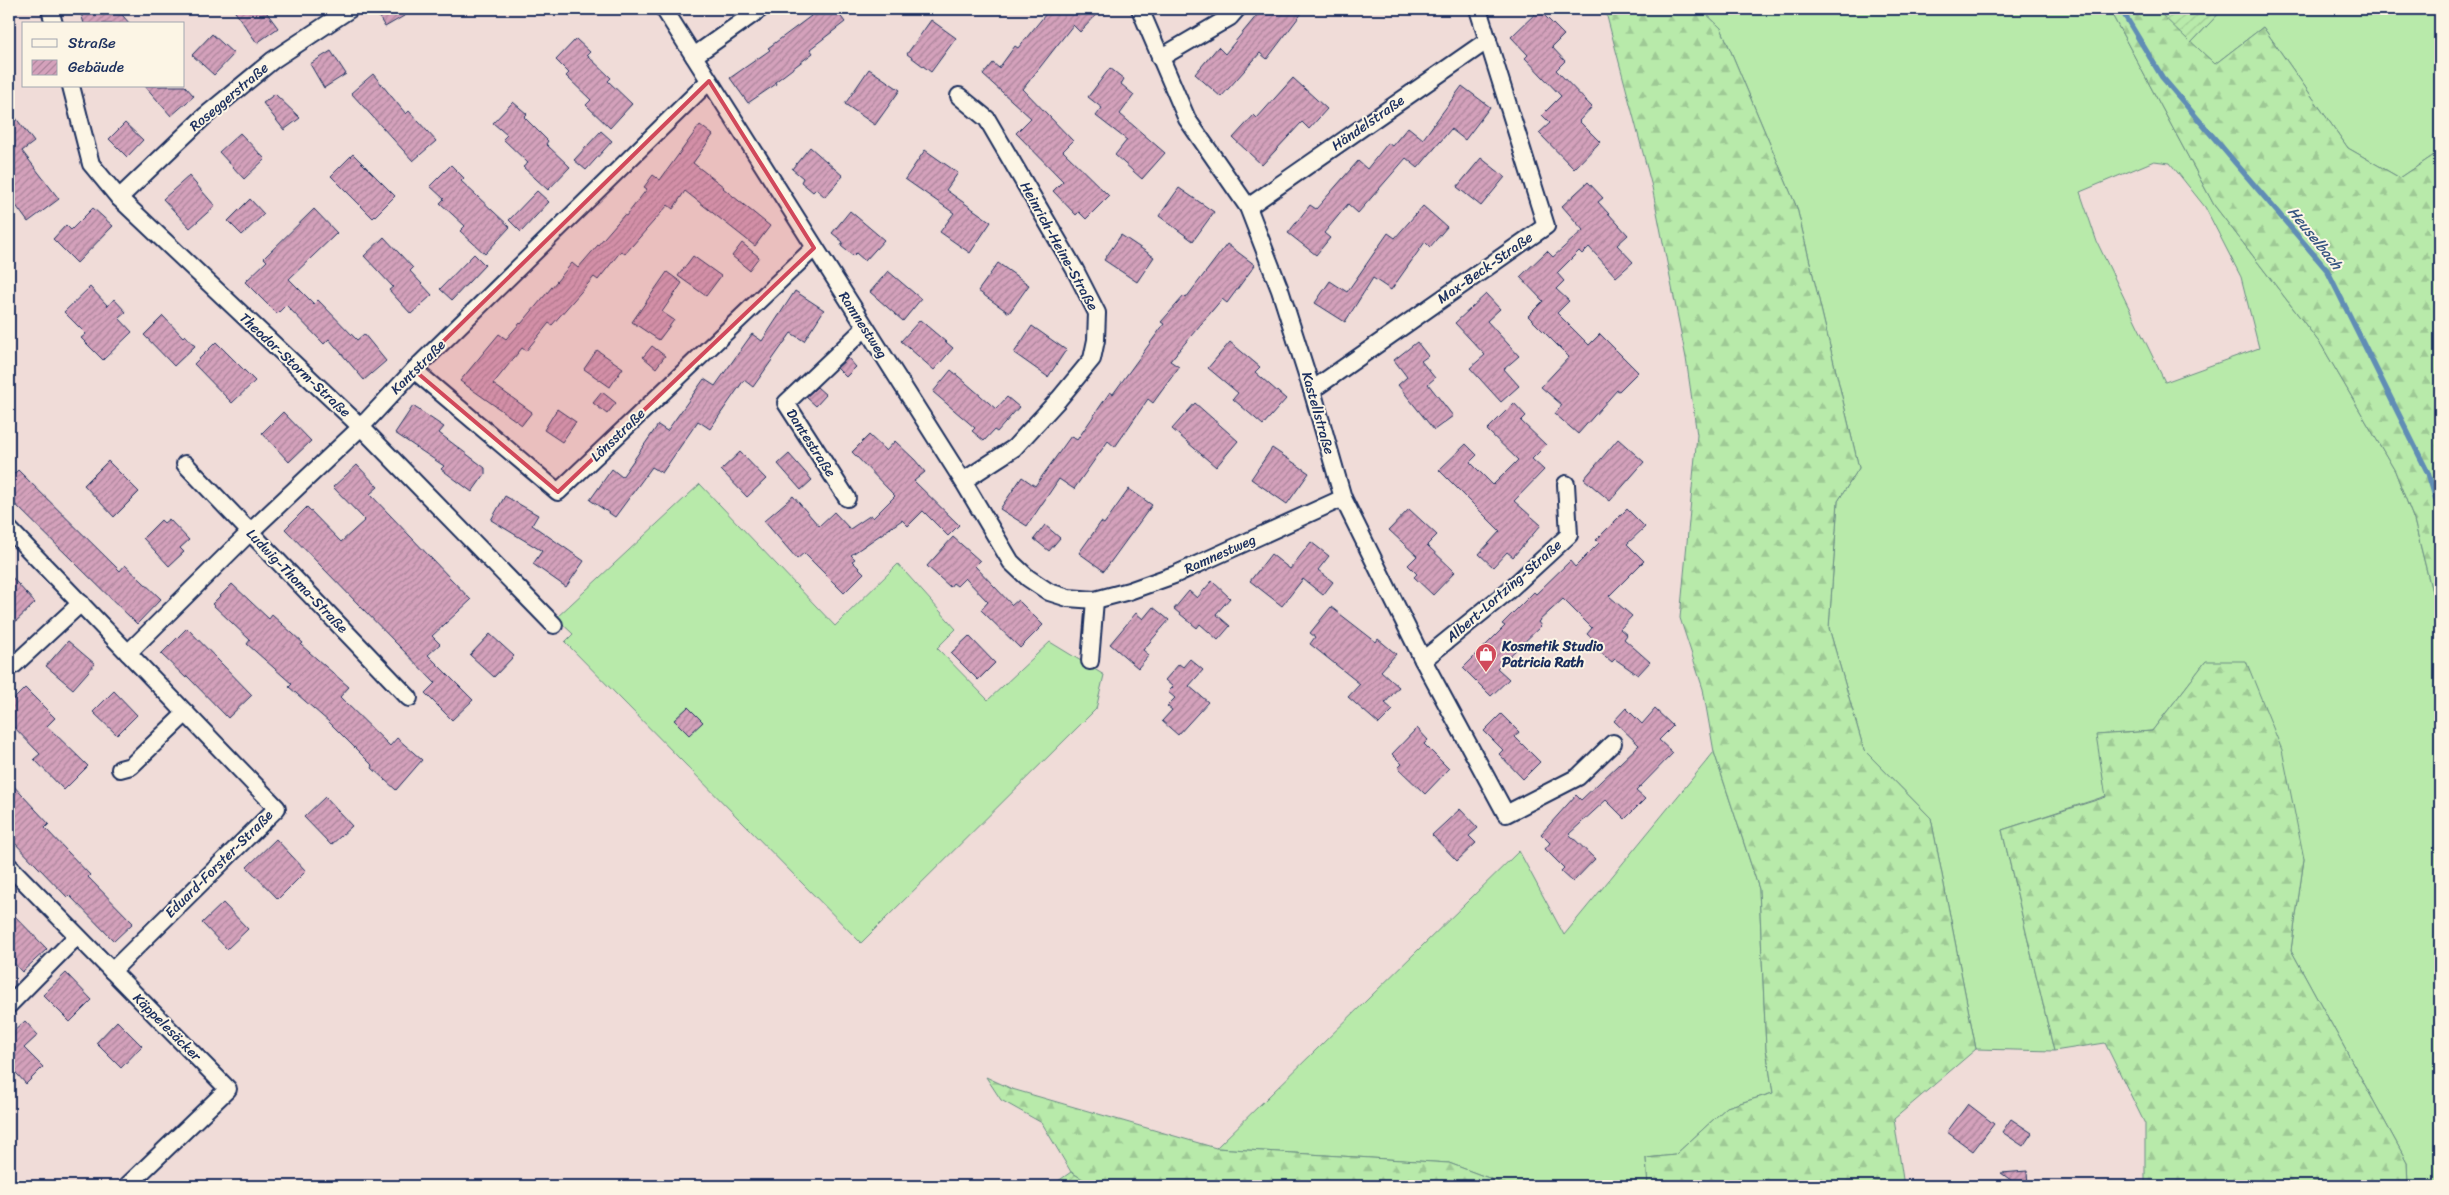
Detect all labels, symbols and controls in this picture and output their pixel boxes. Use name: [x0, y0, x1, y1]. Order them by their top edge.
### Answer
legend: [22, 22, 185, 88]
text: Straße: [68, 30, 116, 56]
text: Gebäude: [68, 54, 124, 80]
street label: Roseggerstraße: [184, 56, 274, 138]
street label: Händelstraße: [1326, 88, 1410, 158]
street label: Heinrich-Heine-Straße: [1013, 177, 1105, 315]
water label: Heuselbach: [2281, 200, 2350, 277]
street label: Max-Beck-Straße: [1432, 226, 1538, 310]
street label: Ramnestweg: [832, 286, 894, 364]
street label: Theodor-Storm-Straße: [233, 306, 357, 424]
street label: Kantstraße: [384, 333, 452, 401]
street label: Kastellstraße: [1294, 369, 1342, 457]
street label: Lönsstraße: [584, 402, 652, 468]
street label: Dantestraße: [779, 404, 843, 482]
street label: Ludwig-Thoma-Straße: [240, 523, 354, 640]
street label: Ramnestweg: [1180, 527, 1260, 581]
street label: Albert-Lortzing-Straße: [1439, 533, 1568, 649]
place label: Kosmetik Studio Patricia Rath: [1501, 634, 1603, 675]
shop icon: Kosmetik Studio Patricia Rath: [1474, 642, 1498, 673]
street label: Eduard-Forster-Straße: [159, 804, 279, 924]
street label: Käppelesäcker: [127, 987, 208, 1068]

